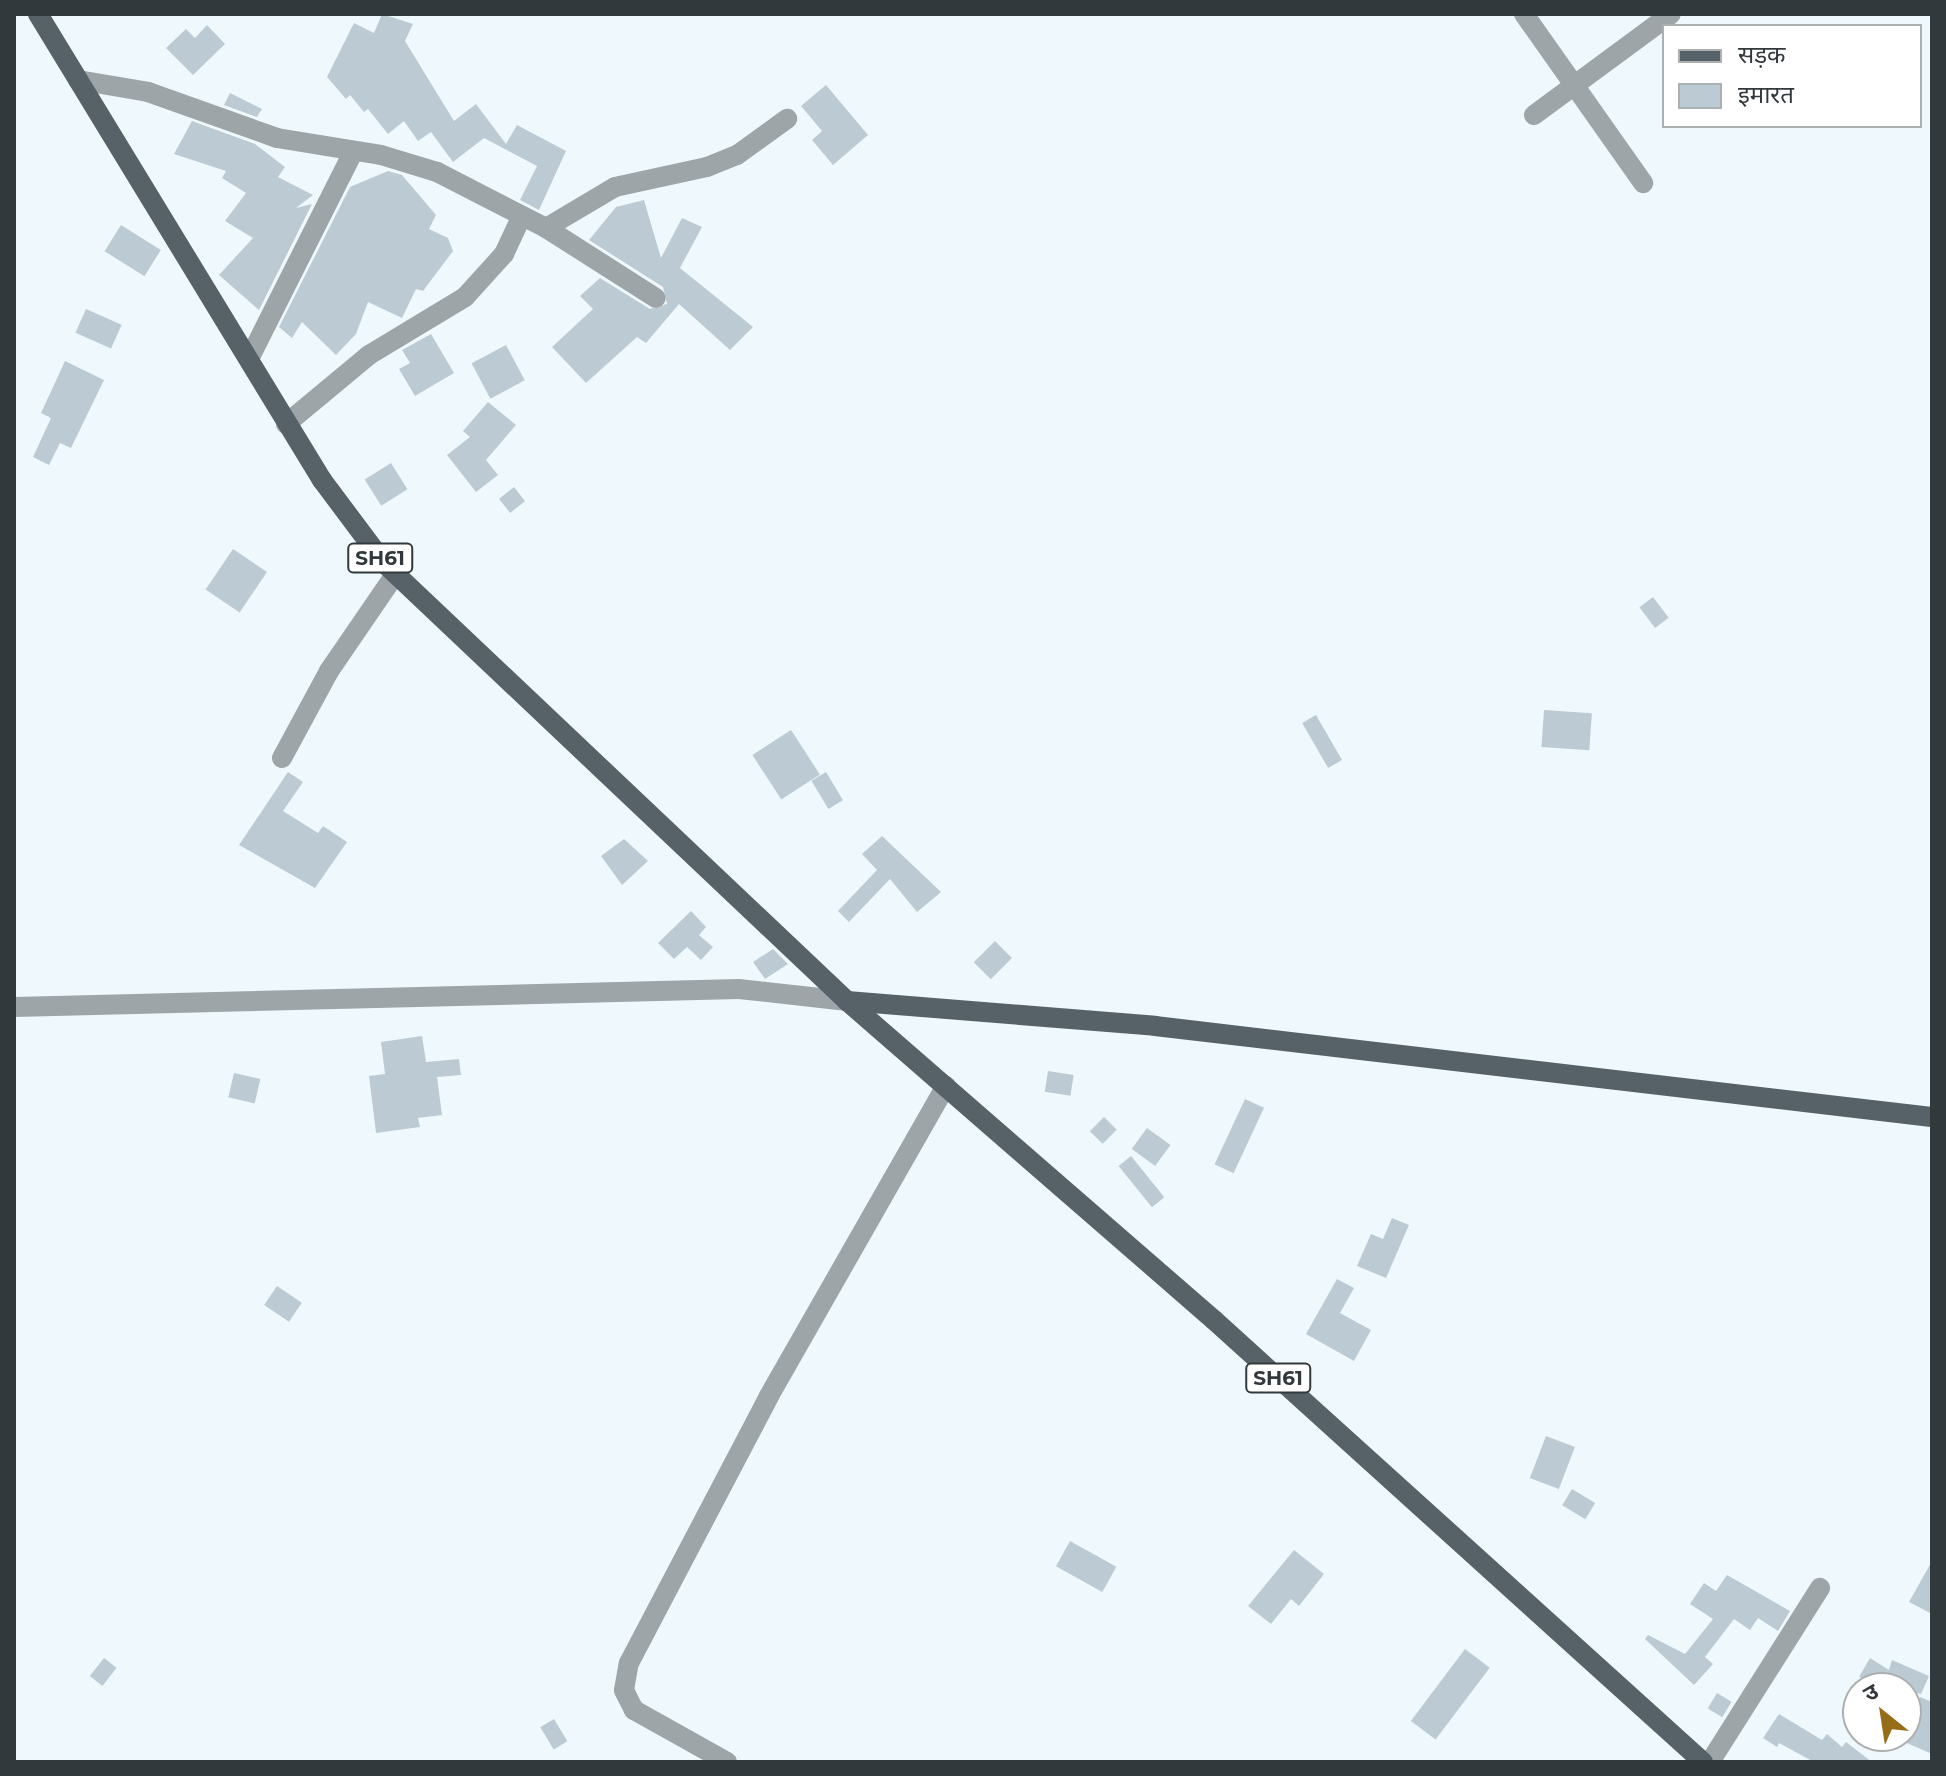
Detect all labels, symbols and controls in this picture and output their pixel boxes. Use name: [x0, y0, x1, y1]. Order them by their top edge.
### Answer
legend: [1662, 24, 1922, 128]
text: सड़क: [1738, 40, 1786, 69]
text: इमारत: [1738, 80, 1794, 109]
road number: SH61: [346, 542, 414, 574]
road number: SH61: [1244, 1362, 1312, 1394]
north arrow: [1842, 1672, 1922, 1752]
text: उ: [1858, 1678, 1883, 1707]

